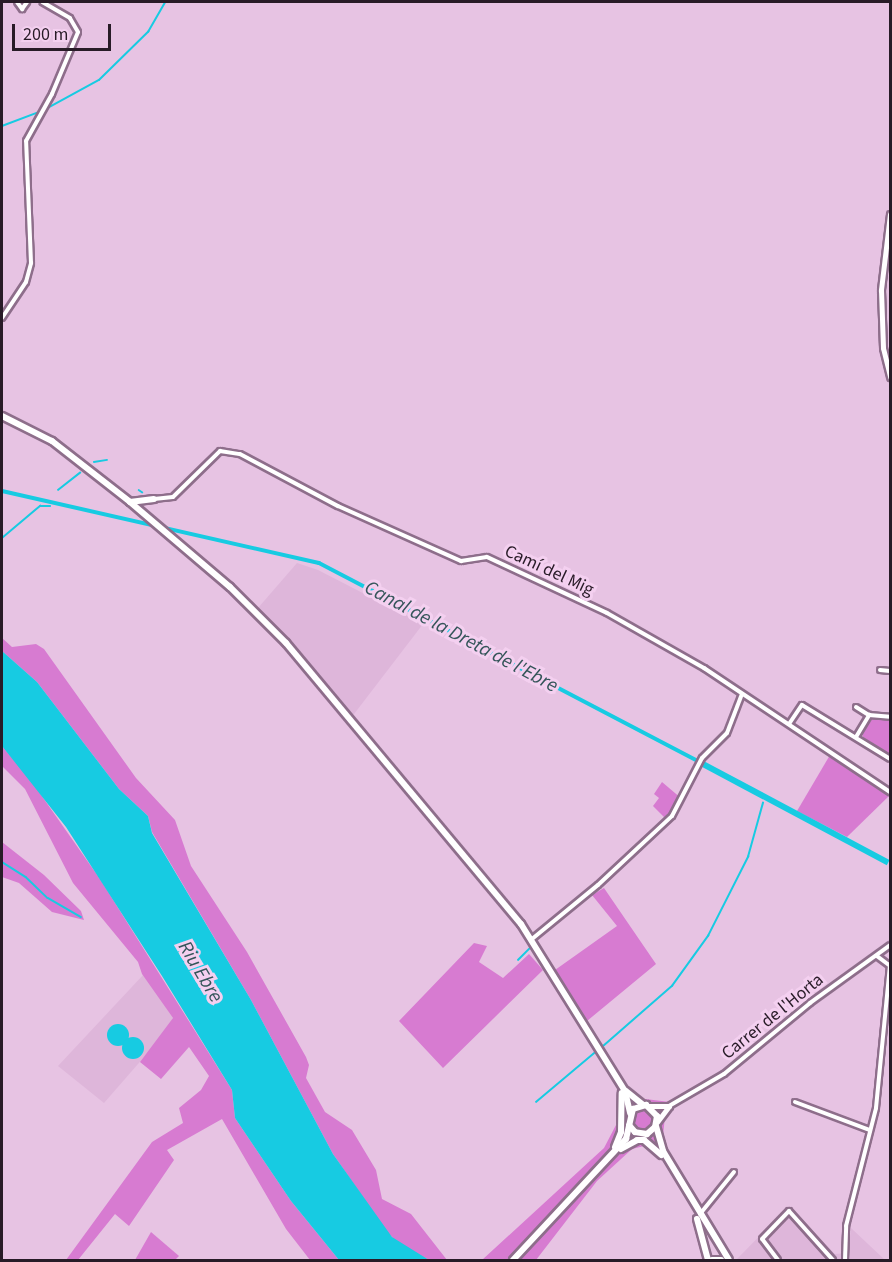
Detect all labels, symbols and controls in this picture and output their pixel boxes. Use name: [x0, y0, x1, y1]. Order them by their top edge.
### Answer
scale bar: [15, 12, 114, 50]
text: 200 m: [23, 22, 68, 47]
street label: Camí del Mig: [501, 541, 597, 601]
water label: Canal de la Dreta de l'Ebre: [360, 576, 562, 698]
water label: Riu Ebre: [172, 937, 228, 1007]
street label: Carrer de l'Horta: [718, 969, 828, 1065]

